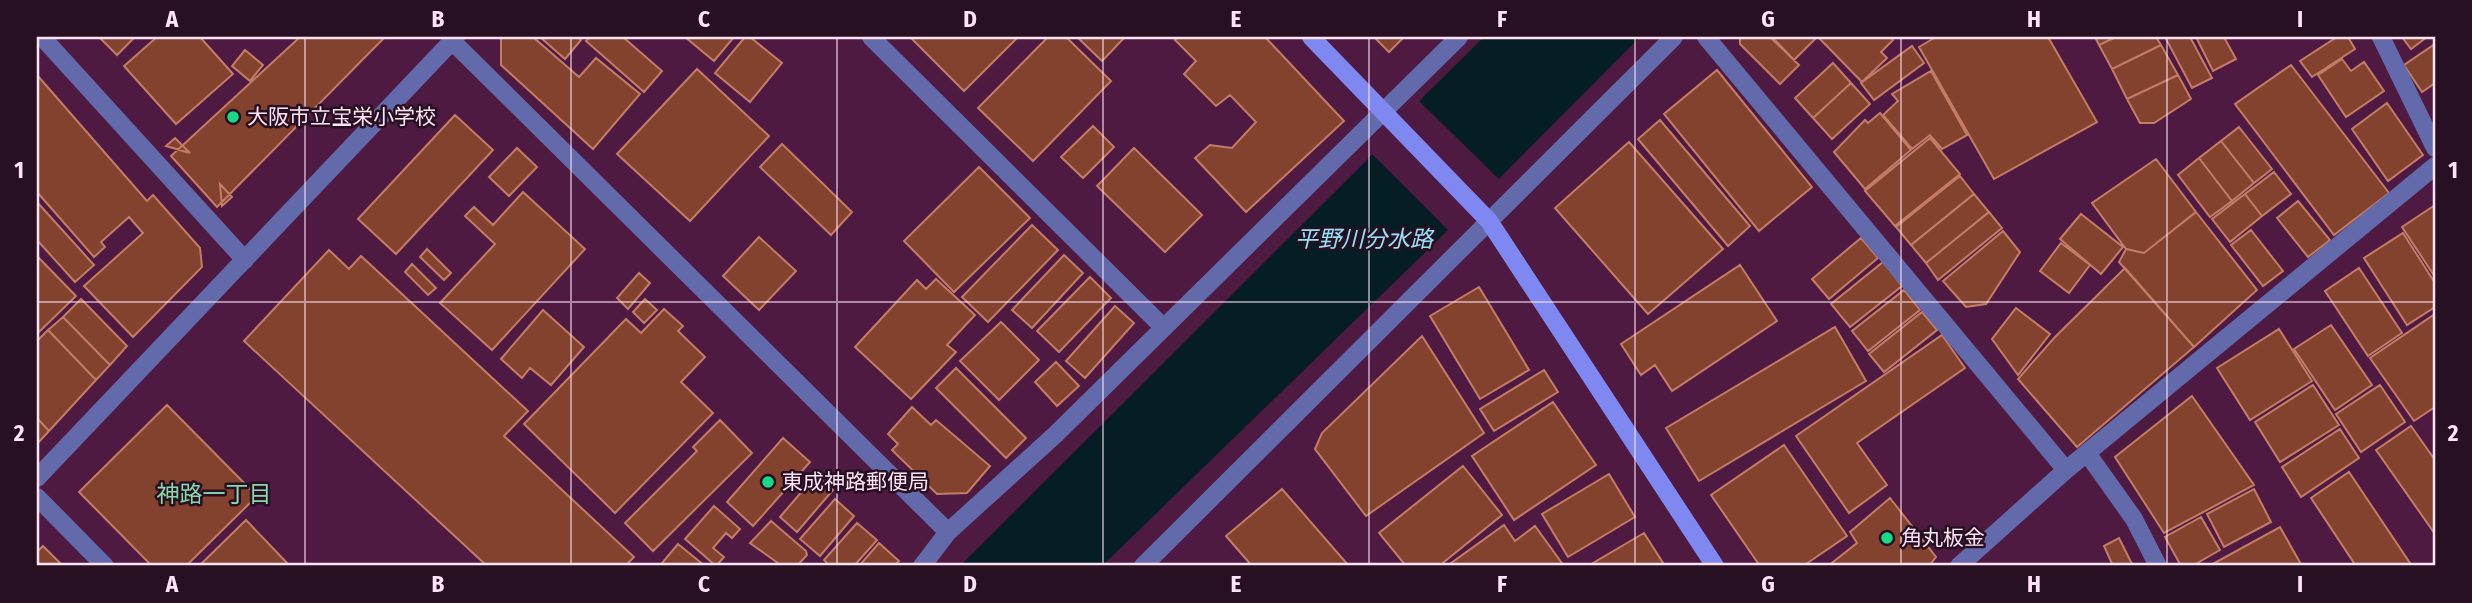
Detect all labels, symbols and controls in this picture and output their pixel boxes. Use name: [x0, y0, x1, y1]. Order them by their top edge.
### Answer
text: A: [165, 5, 179, 33]
text: B: [432, 5, 445, 33]
text: C: [698, 5, 710, 33]
text: D: [963, 5, 977, 33]
text: E: [1231, 5, 1242, 33]
text: F: [1497, 5, 1507, 33]
text: G: [1761, 5, 1775, 33]
text: H: [2027, 5, 2041, 33]
text: I: [2297, 5, 2303, 33]
place label: 大阪市立宝栄小学校: [247, 104, 436, 130]
marker: 大阪市立宝栄小学校: [225, 109, 241, 125]
text: 1: [14, 156, 24, 184]
text: 1: [2448, 156, 2458, 184]
water label: 平野川分水路: [1295, 225, 1435, 253]
text: 2: [13, 419, 25, 447]
text: 2: [2447, 419, 2459, 447]
place label: 東成神路郵便局: [782, 469, 929, 495]
marker: 東成神路郵便局: [760, 474, 776, 490]
district label: 神路一丁目: [157, 480, 272, 508]
place label: 角丸板金: [1901, 525, 1985, 551]
marker: 角丸板金: [1879, 530, 1895, 546]
text: A: [165, 570, 179, 598]
text: B: [432, 570, 445, 598]
text: C: [698, 570, 710, 598]
text: D: [963, 570, 977, 598]
text: E: [1231, 570, 1242, 598]
text: F: [1497, 570, 1507, 598]
text: G: [1761, 570, 1775, 598]
text: H: [2027, 570, 2041, 598]
text: I: [2297, 570, 2303, 598]

